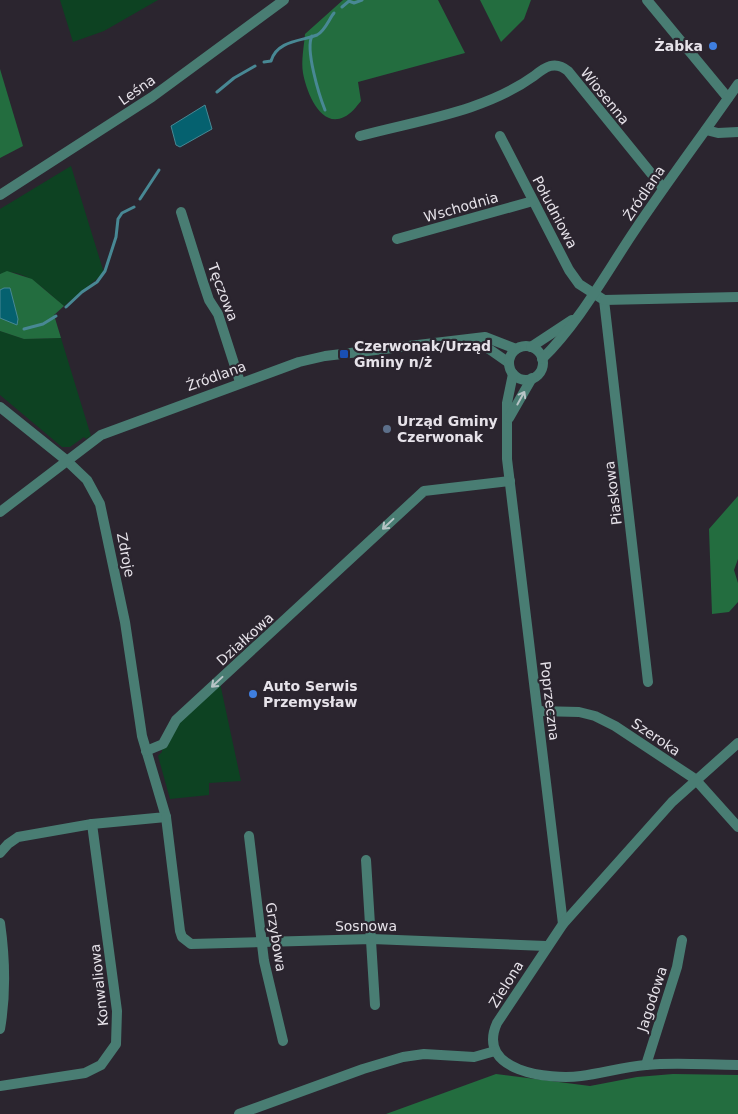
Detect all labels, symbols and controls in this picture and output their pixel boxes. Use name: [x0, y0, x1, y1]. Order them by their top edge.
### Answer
place label: Żabka: [655, 38, 703, 54]
marker: Żabka: [707, 40, 719, 52]
street label: Wiosenna: [577, 64, 633, 128]
street label: Leśna: [116, 72, 158, 108]
street label: Źródlana: [619, 162, 668, 223]
street label: Południowa: [529, 173, 581, 251]
street label: Wschodnia: [422, 189, 500, 225]
street label: Tęczowa: [204, 260, 241, 323]
place label: Czerwonak/Urząd Gminy n/ż: [354, 338, 491, 370]
marker: Czerwonak/Urząd Gminy n/ż: [338, 348, 350, 360]
street label: Źródlana: [184, 357, 248, 394]
one-way arrow: [516, 391, 526, 406]
place label: Urząd Gminy Czerwonak: [397, 413, 498, 445]
marker: Urząd Gminy Czerwonak: [381, 423, 393, 435]
street label: Piaskowa: [601, 460, 625, 526]
one-way arrow: [381, 518, 394, 530]
street label: Zdroje: [114, 531, 138, 579]
street label: Działkowa: [213, 609, 277, 669]
street label: Poprzeczna: [537, 661, 563, 741]
one-way arrow: [211, 676, 224, 688]
place label: Auto Serwis Przemysław: [263, 678, 358, 710]
marker: Auto Serwis Przemysław: [247, 688, 259, 700]
street label: Szeroka: [629, 715, 683, 759]
street label: Grzybowa: [263, 901, 289, 973]
street label: Sosnowa: [335, 918, 397, 934]
street label: Konwaliowa: [87, 943, 111, 1027]
street label: Zielona: [485, 958, 527, 1010]
street label: Jagodowa: [634, 964, 670, 1035]

